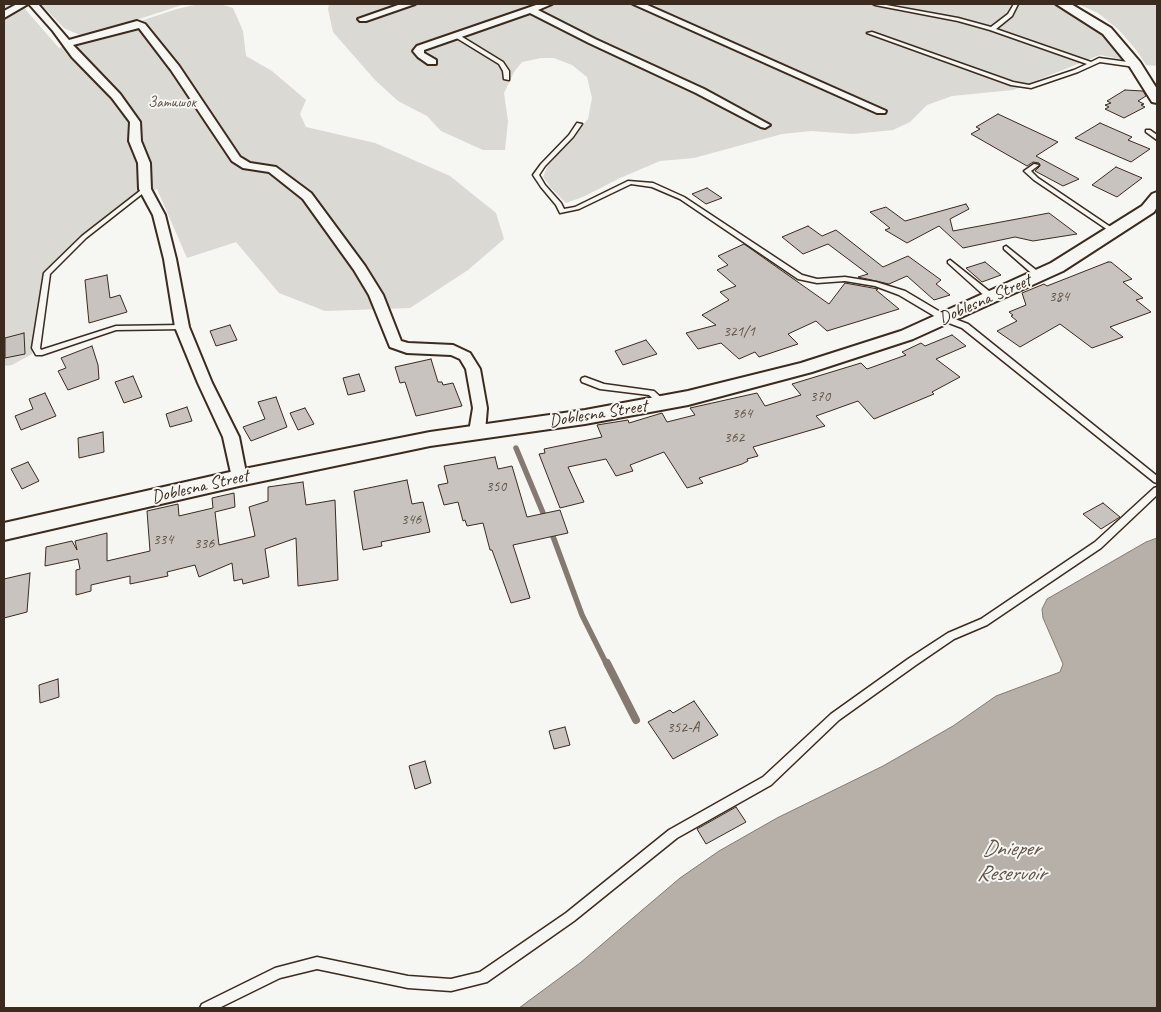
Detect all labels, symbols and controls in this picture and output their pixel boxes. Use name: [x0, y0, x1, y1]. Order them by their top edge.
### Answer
park label: Затишок: [148, 94, 196, 112]
street label: Doblesna Street: [935, 270, 1035, 330]
house number: 384: [1049, 288, 1069, 306]
house number: 321/1: [723, 323, 755, 341]
house number: 370: [810, 388, 830, 406]
street label: Doblesna Street: [547, 396, 649, 432]
house number: 364: [732, 405, 752, 423]
house number: 362: [724, 429, 744, 447]
street label: Doblesna Street: [149, 465, 251, 509]
house number: 350: [486, 478, 506, 496]
house number: 346: [401, 511, 421, 529]
house number: 334: [153, 531, 173, 549]
house number: 336: [194, 535, 214, 553]
house number: 352-А: [667, 719, 699, 737]
water label: Dnieper Reservoir: [977, 836, 1045, 888]

